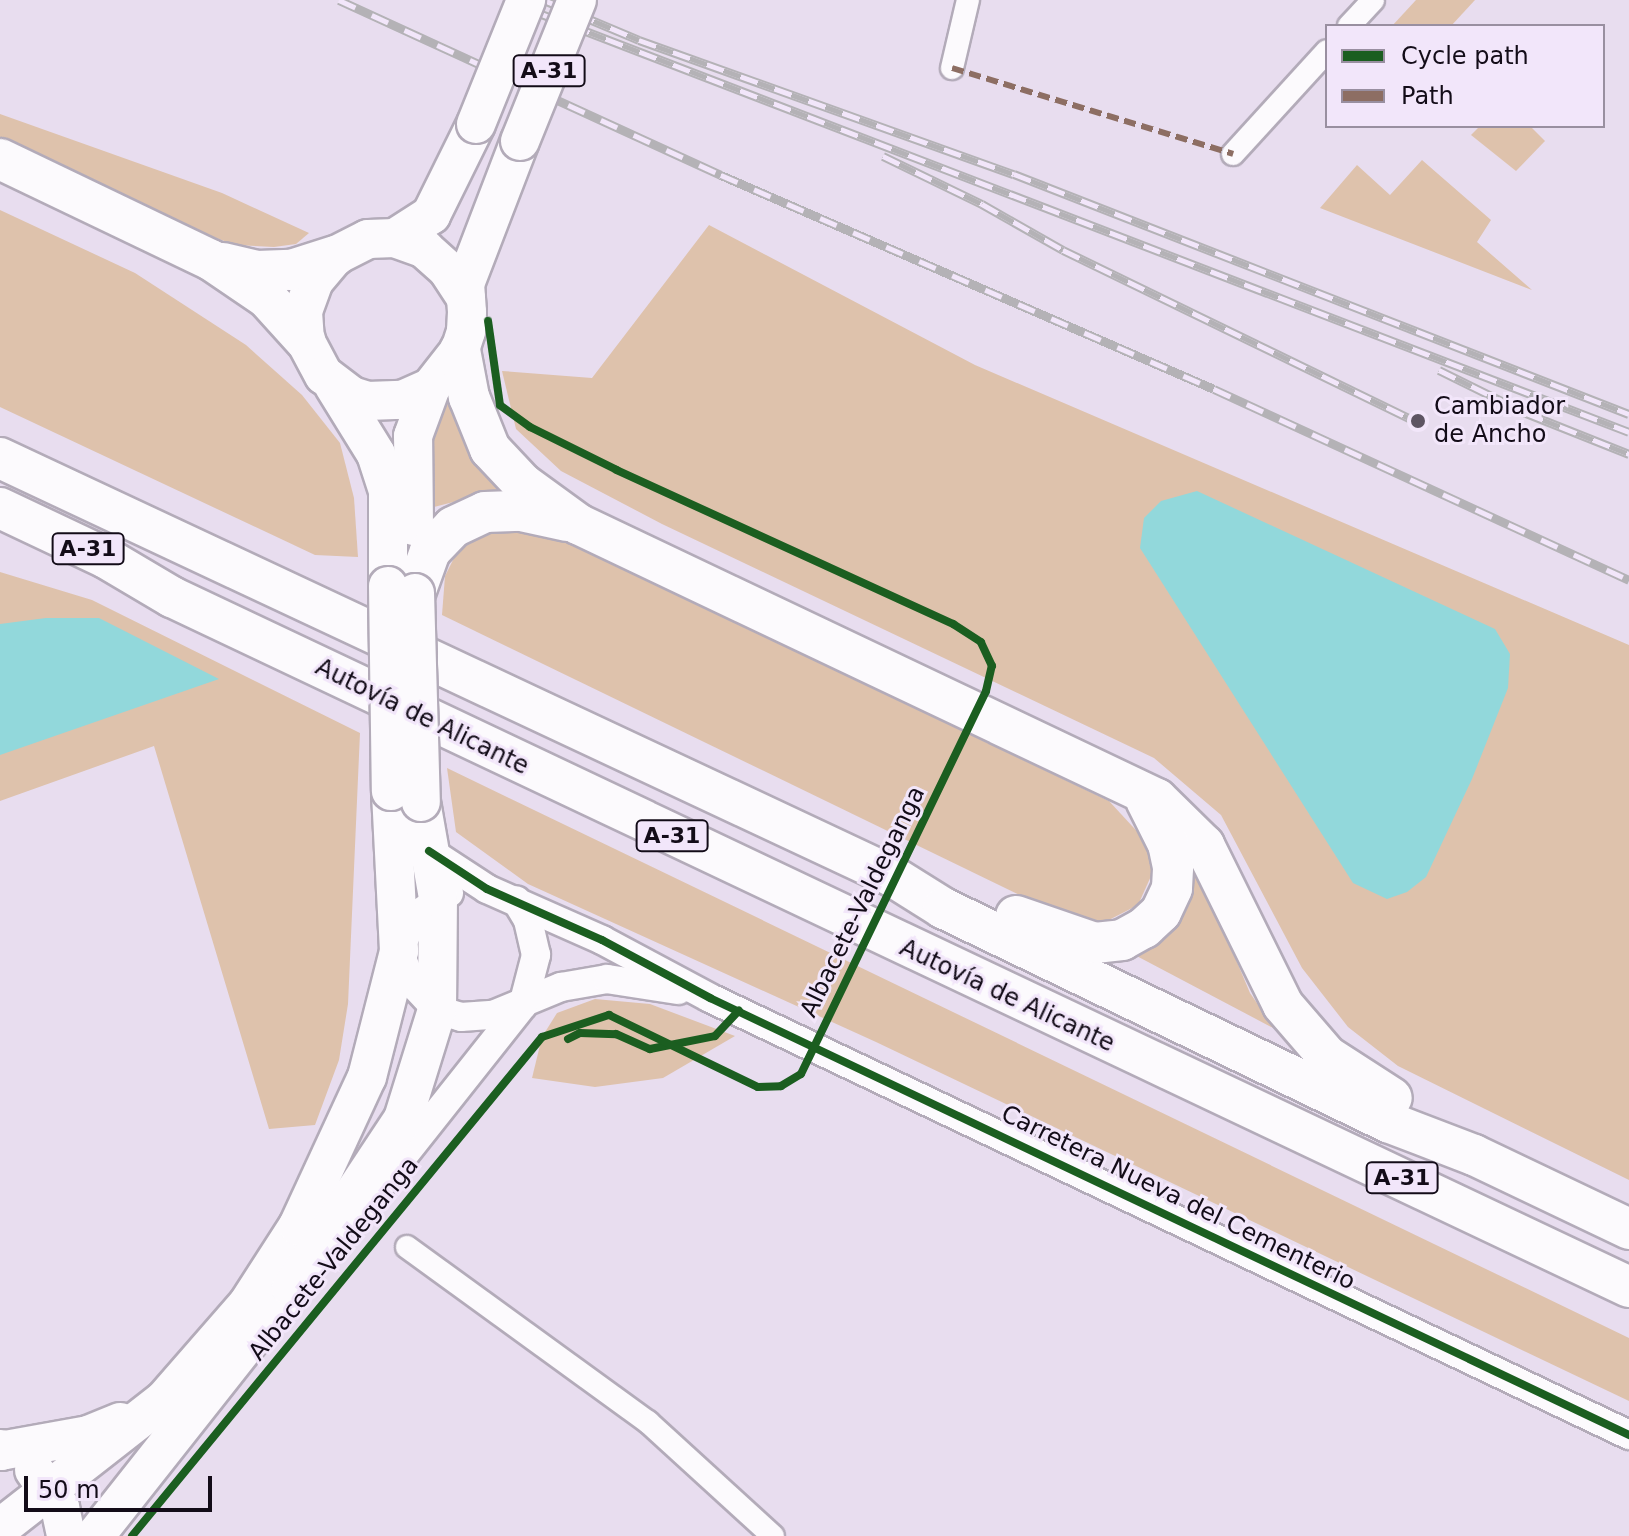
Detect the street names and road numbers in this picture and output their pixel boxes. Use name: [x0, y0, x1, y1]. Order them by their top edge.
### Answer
road number: A-31: [511, 53, 587, 89]
road number: A-31: [50, 531, 126, 567]
street label: Autovía de Alicante: [311, 653, 533, 781]
street label: Albacete-Valdeganga: [795, 782, 931, 1022]
road number: A-31: [634, 818, 710, 854]
street label: Autovía de Alicante: [895, 934, 1119, 1058]
street label: Carretera Nueva del Cementerio: [996, 1099, 1360, 1297]
street label: Albacete-Valdeganga: [243, 1151, 425, 1367]
road number: A-31: [1364, 1160, 1440, 1196]

